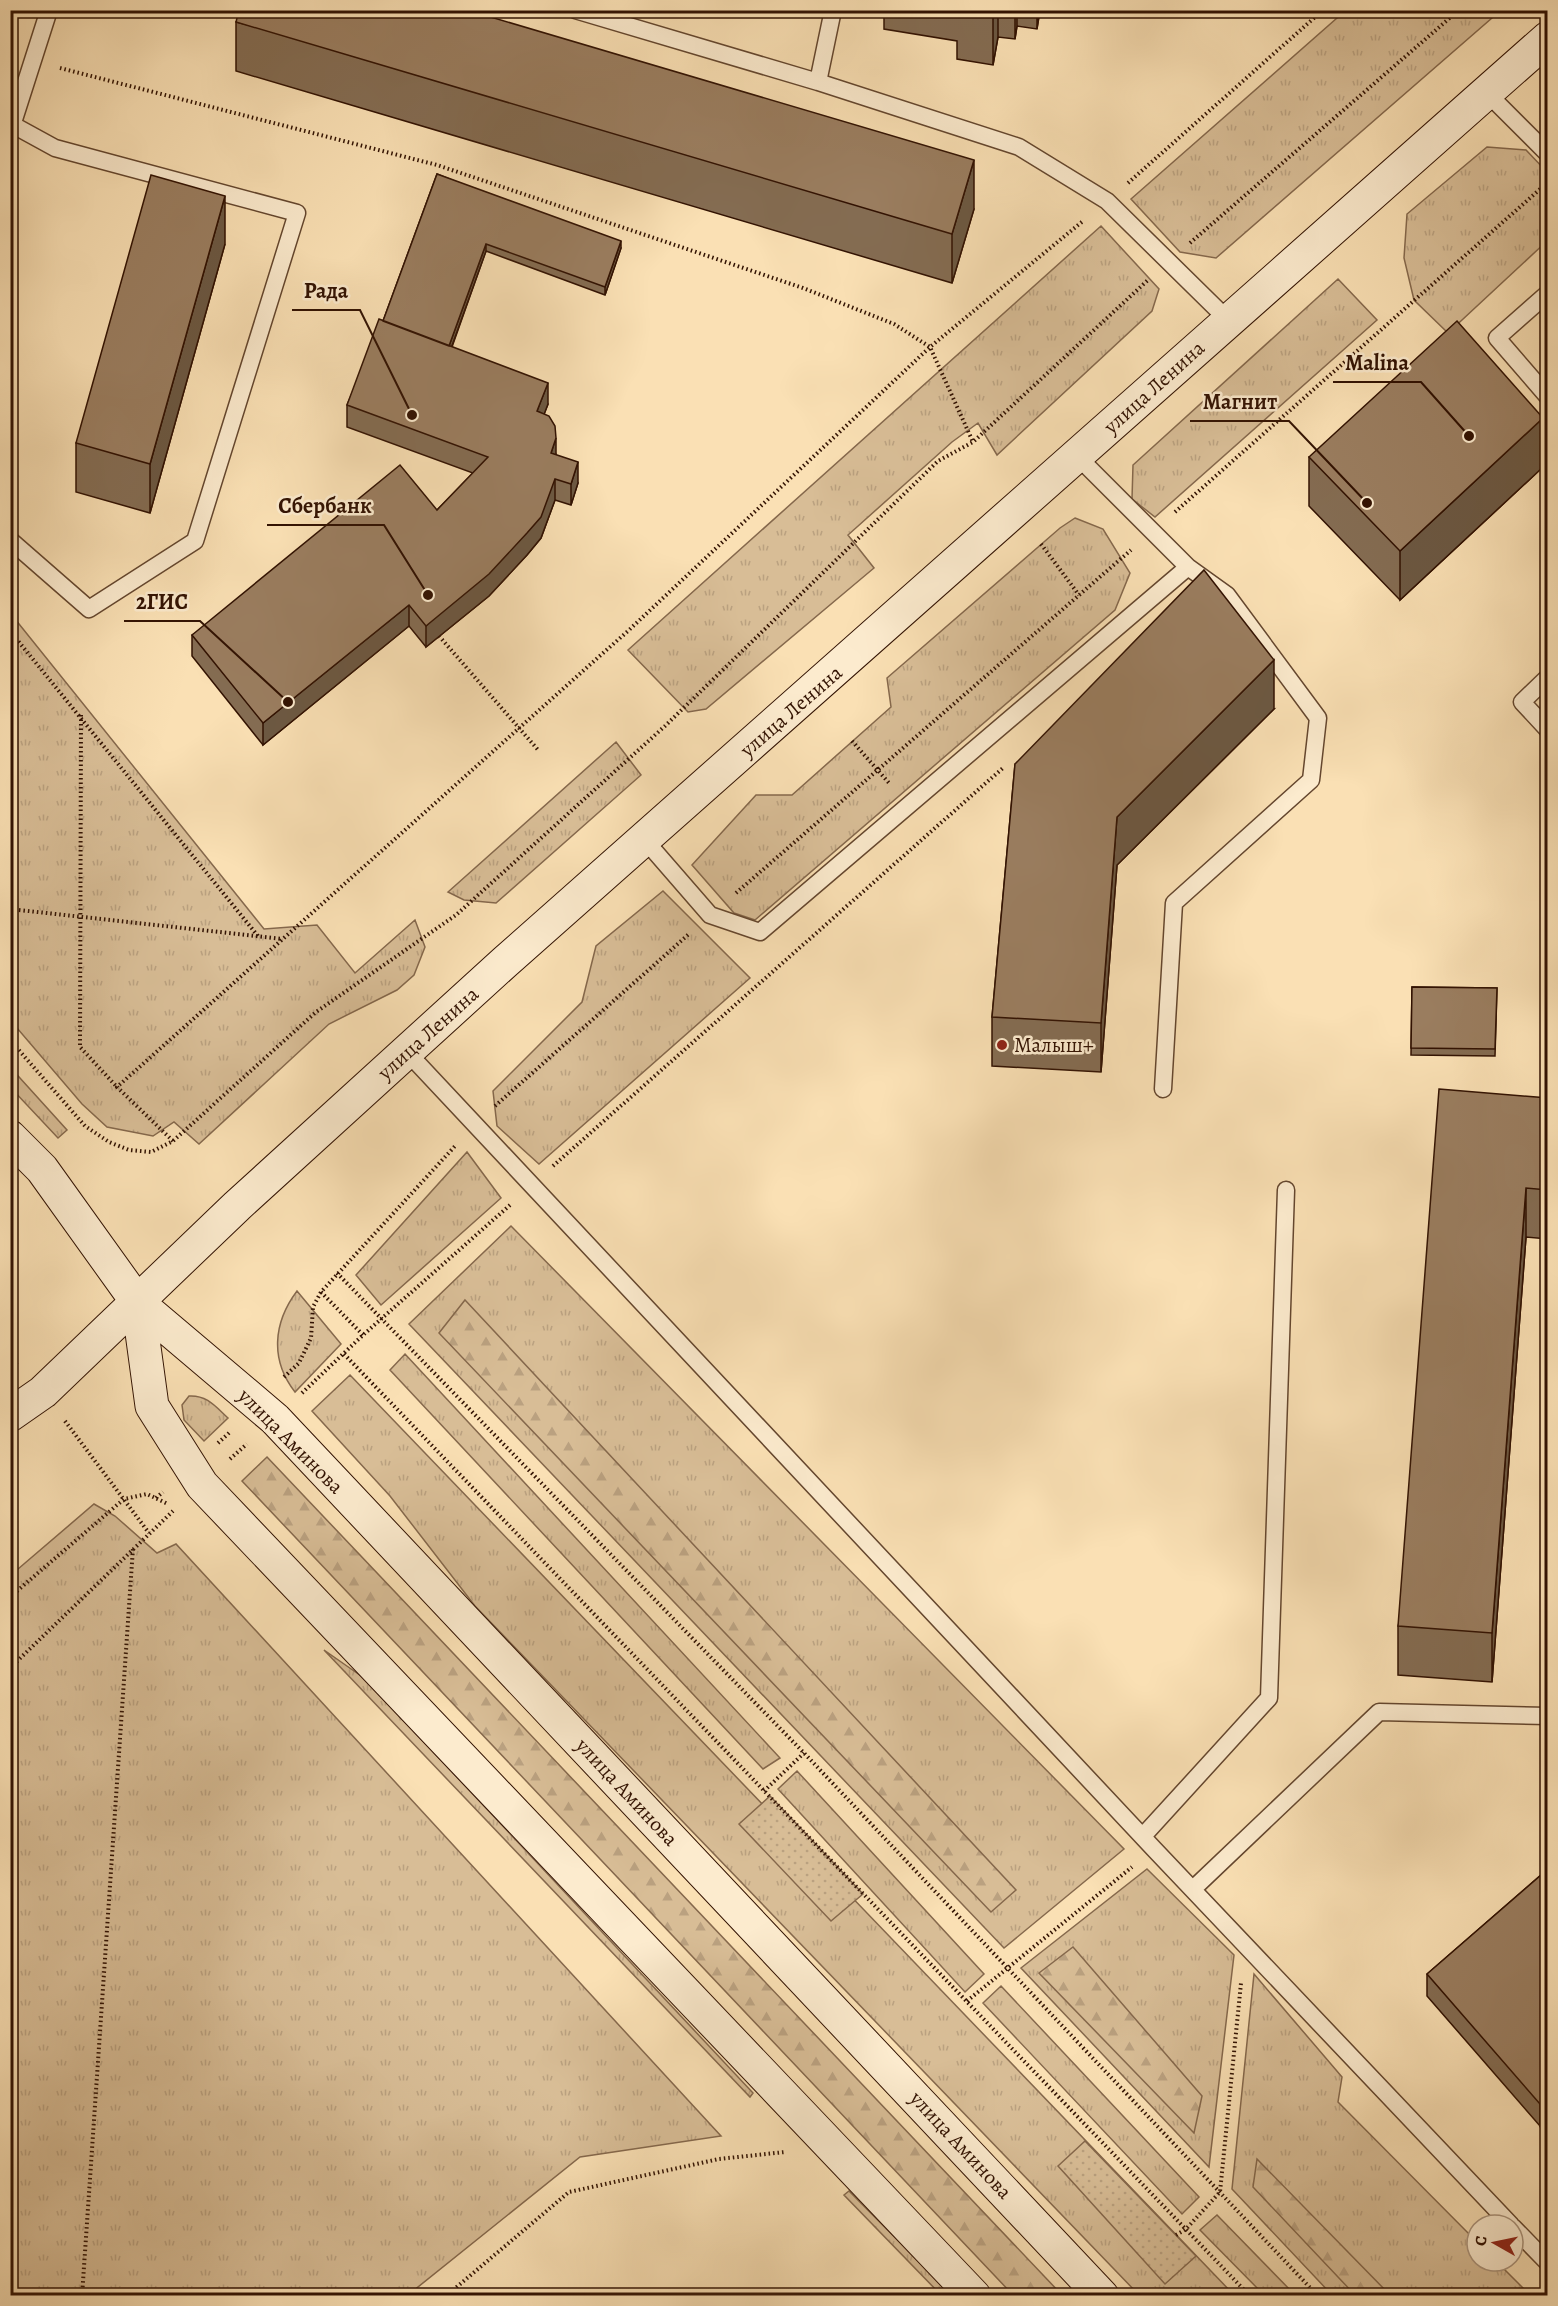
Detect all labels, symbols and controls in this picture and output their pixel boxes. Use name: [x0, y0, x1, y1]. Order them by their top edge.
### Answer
callout: Рада: [292, 270, 360, 310]
text: Рада: [304, 276, 349, 306]
street label: улица Ленина: [1097, 334, 1211, 441]
callout: Malina: [1333, 342, 1421, 382]
text: Malina: [1345, 348, 1409, 378]
callout: Магнит: [1190, 381, 1289, 421]
text: Магнит: [1203, 387, 1277, 417]
callout: Сбербанк: [267, 485, 384, 525]
text: Сбербанк: [278, 491, 372, 521]
callout: 2ГИС: [124, 581, 200, 621]
text: 2ГИС: [136, 587, 188, 617]
street label: улица Ленина: [733, 659, 848, 764]
street label: улица Ленина: [371, 980, 485, 1087]
place label: Малыш+: [1014, 1031, 1094, 1059]
marker: Малыш+: [995, 1038, 1009, 1052]
street label: улица Аминова: [231, 1381, 350, 1500]
street label: улица Аминова: [569, 1731, 685, 1852]
street label: улица Аминова: [903, 2084, 1019, 2205]
north arrow: [1465, 2213, 1525, 2273]
text: С: [1470, 2234, 1493, 2247]

